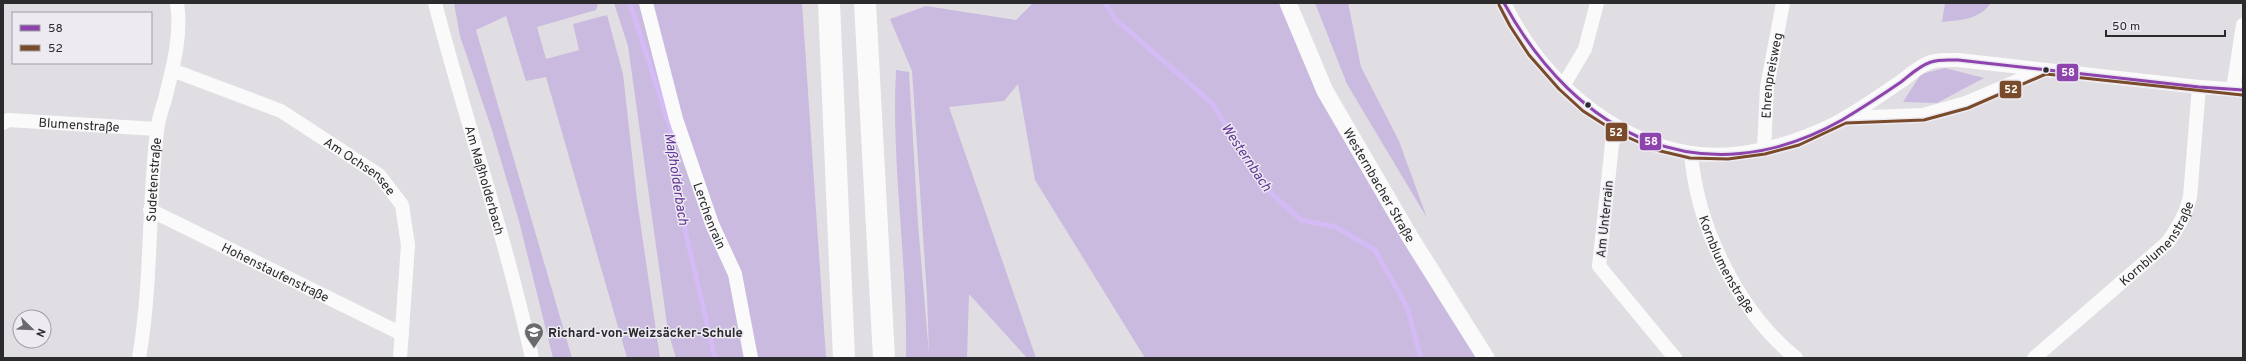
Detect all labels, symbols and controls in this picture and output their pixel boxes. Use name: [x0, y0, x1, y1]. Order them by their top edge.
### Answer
legend: [12, 12, 152, 64]
scale bar: [2106, 12, 2225, 38]
text: 50 m: [2112, 19, 2140, 35]
text: 58: [48, 21, 63, 37]
street label: Ehrenpreisweg: [1759, 32, 1787, 119]
text: 52: [48, 41, 63, 57]
line badge: 58: [2056, 63, 2079, 82]
unlabelled marker: [2041, 65, 2051, 75]
text: 58: [2061, 66, 2075, 80]
line badge: 52: [1999, 80, 2022, 99]
text: 52: [2004, 83, 2018, 97]
unlabelled marker: [1583, 100, 1593, 110]
street label: Blumenstraße: [38, 116, 120, 137]
water label: Westernbach: [1217, 121, 1275, 195]
line badge: 52: [1605, 122, 1628, 142]
street label: Am Maßholderbach: [460, 124, 507, 237]
street label: Westernbacher Straße: [1338, 126, 1417, 246]
text: 52: [1609, 126, 1623, 140]
water label: Maßholderbach: [660, 132, 691, 227]
line badge: 58: [1639, 132, 1662, 151]
street label: Am Ochsensee: [320, 135, 398, 199]
text: 58: [1644, 135, 1658, 149]
street label: Sudetenstraße: [145, 137, 166, 222]
street label: Am Unterrain: [1594, 180, 1618, 259]
street label: Lerchenrain: [688, 181, 728, 252]
street label: Kornblumenstraße: [2117, 200, 2198, 290]
street label: Kornblumenstraße: [1694, 214, 1757, 317]
street label: Hohenstaufenstraße: [218, 240, 331, 307]
north arrow: [12, 309, 52, 349]
school or university icon: Richard-von-Weizsäcker-Schule: [523, 321, 545, 349]
text: N: [32, 326, 48, 339]
place label: Richard-von-Weizsäcker-Schule: [548, 326, 743, 342]

